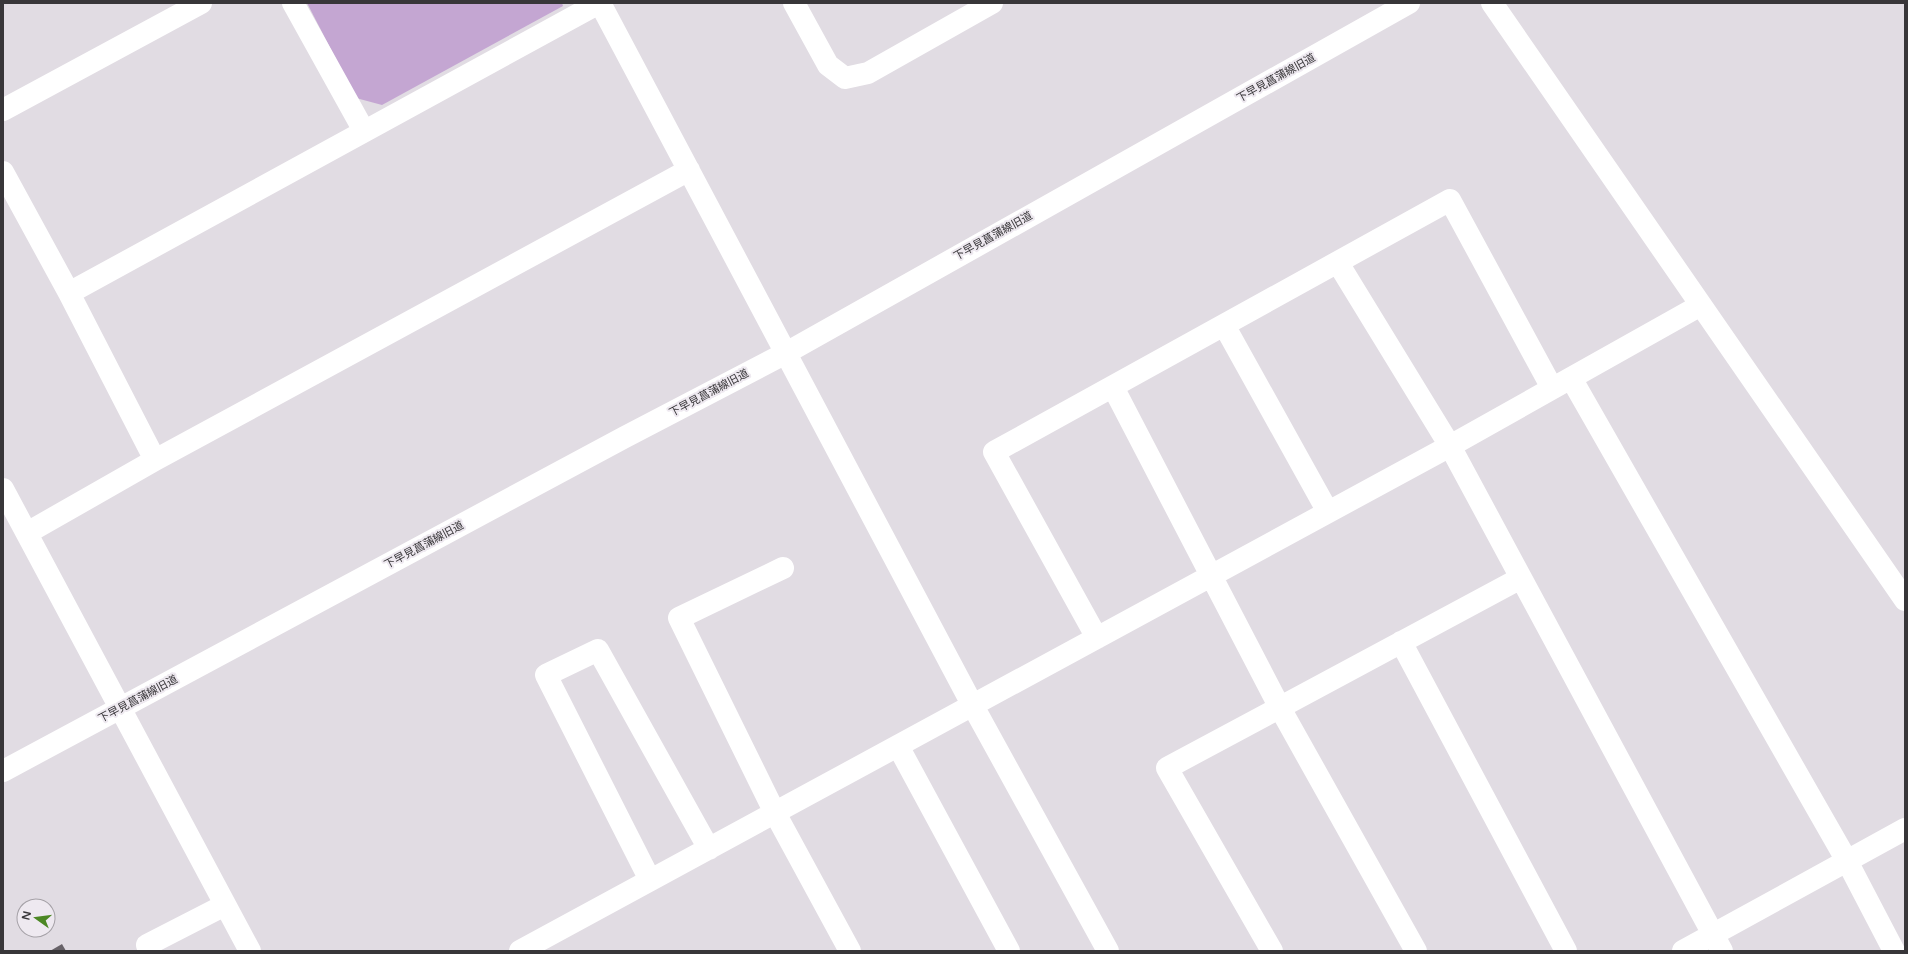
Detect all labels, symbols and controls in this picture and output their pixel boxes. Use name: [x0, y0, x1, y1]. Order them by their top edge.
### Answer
street label: 下早見菖蒲線旧道: [1234, 51, 1318, 105]
street label: 下早見菖蒲線旧道: [951, 209, 1035, 263]
street label: 下早見菖蒲線旧道: [667, 367, 751, 419]
street label: 下早見菖蒲線旧道: [382, 519, 466, 571]
street label: 下早見菖蒲線旧道: [96, 673, 180, 725]
north arrow: [16, 898, 56, 938]
text: N: [19, 910, 34, 922]

